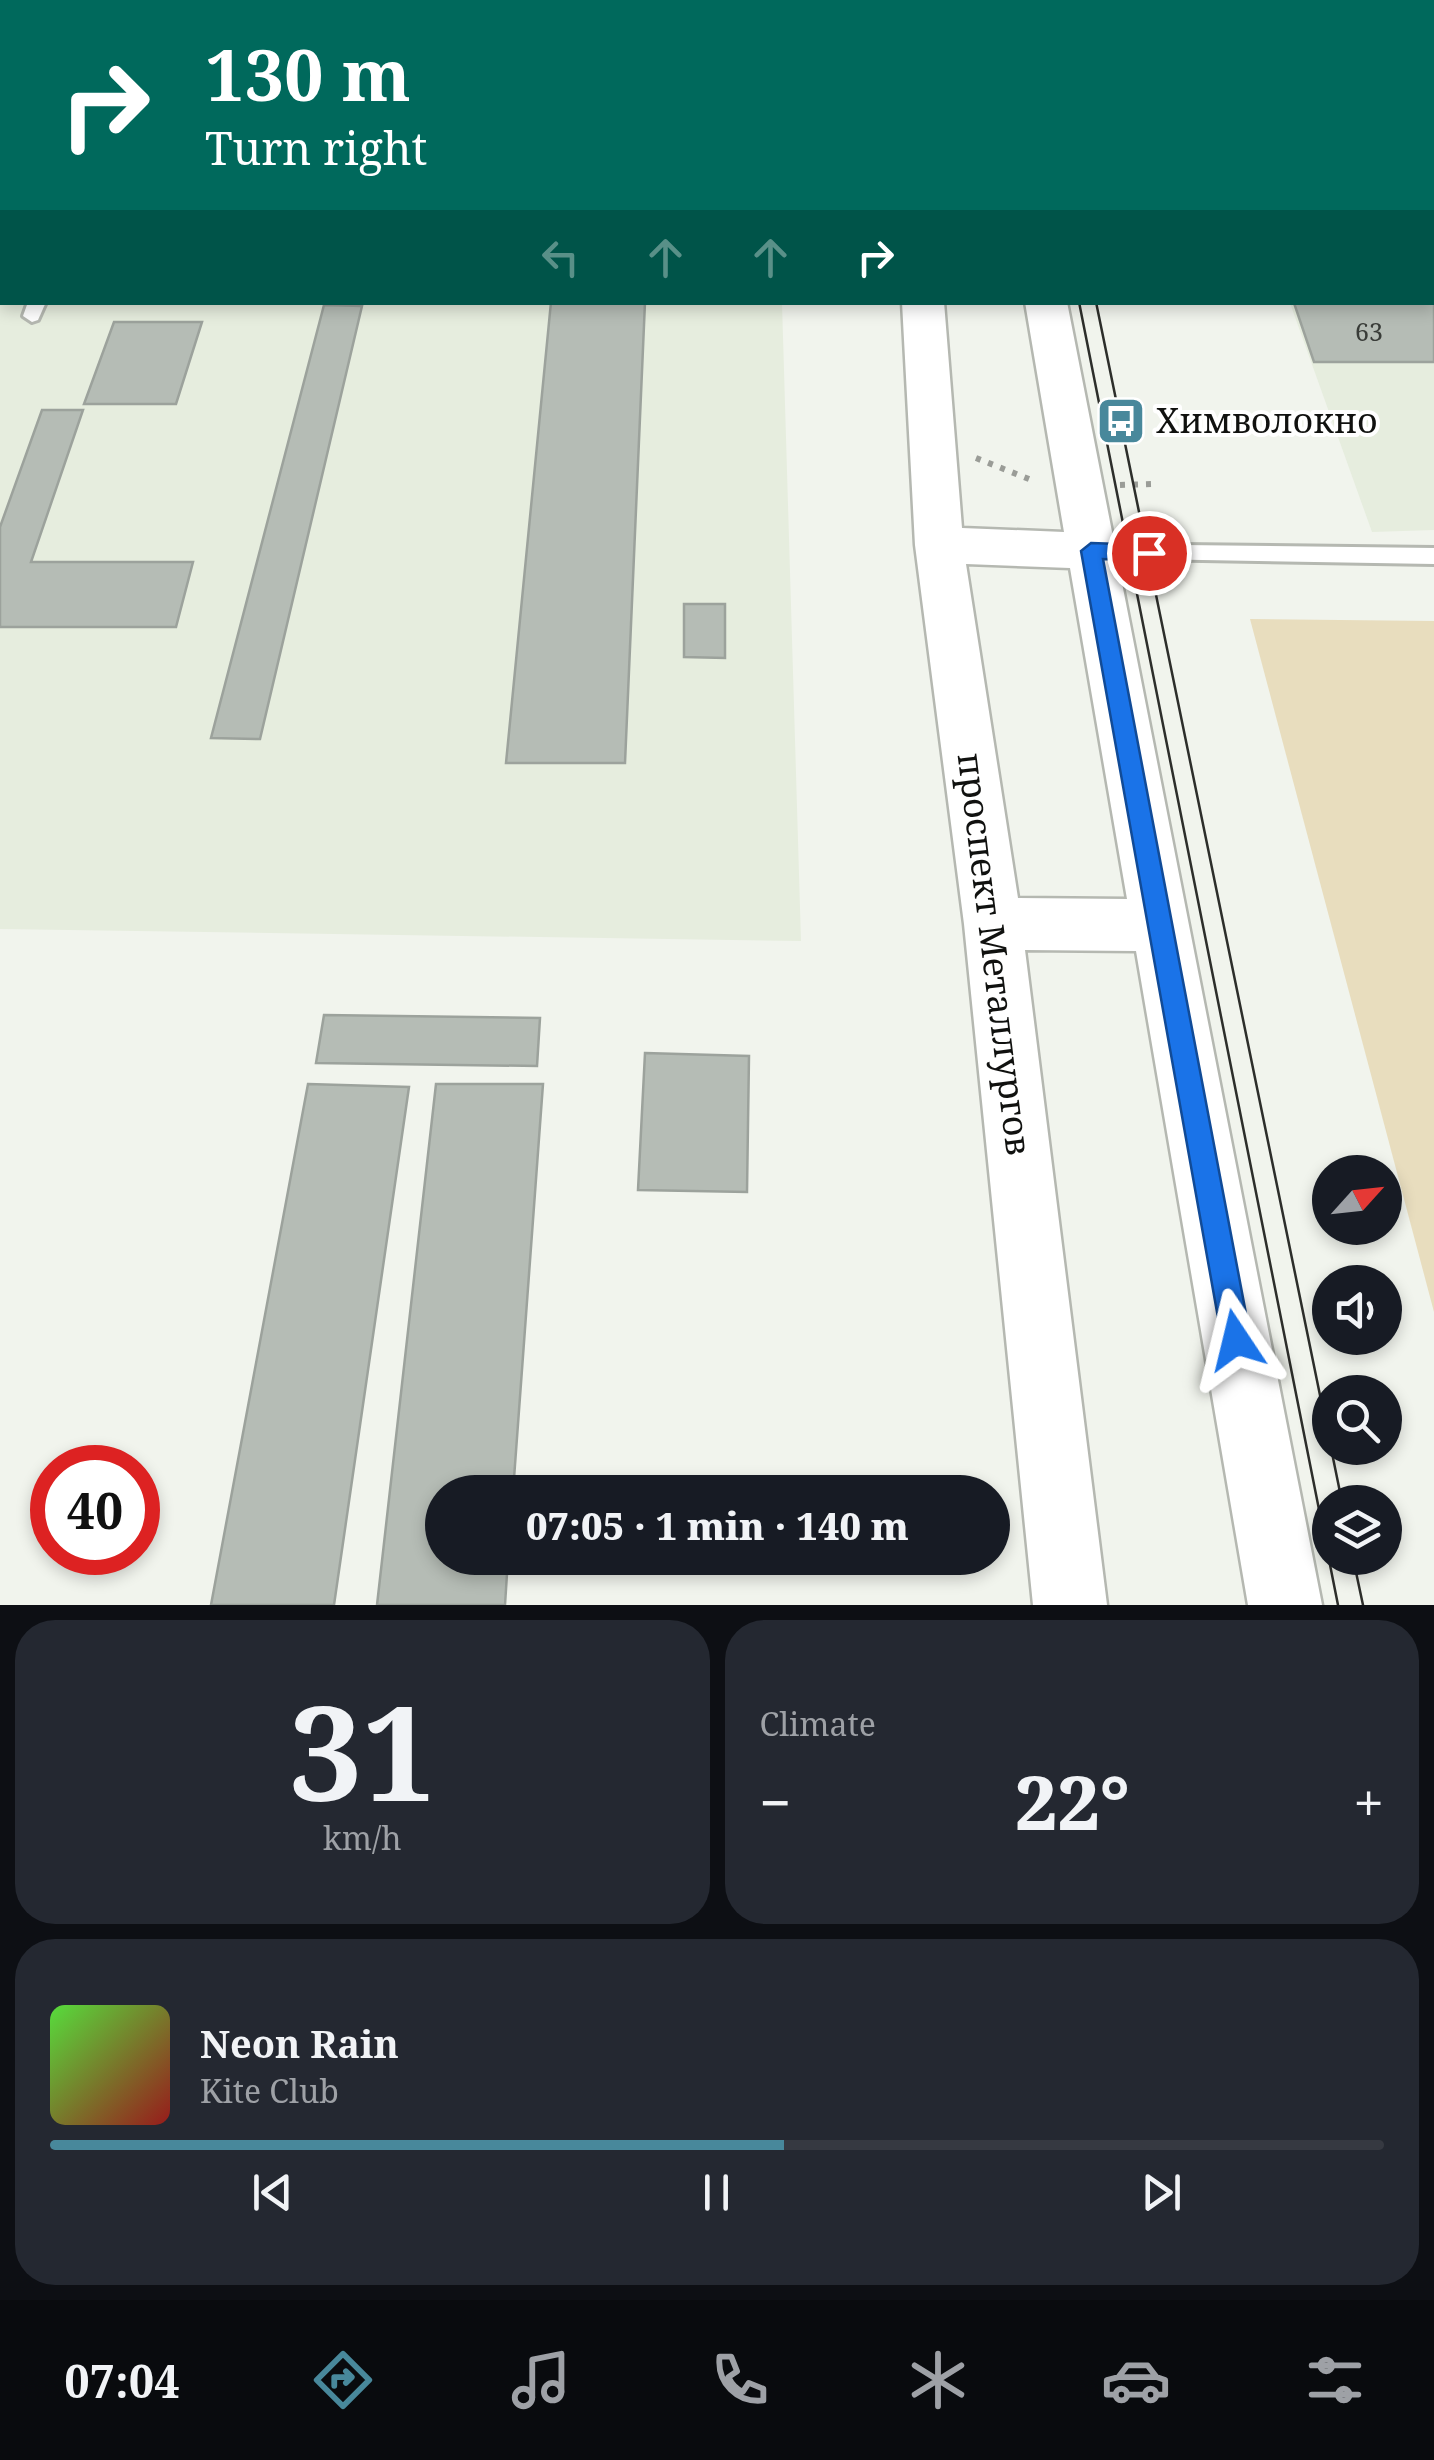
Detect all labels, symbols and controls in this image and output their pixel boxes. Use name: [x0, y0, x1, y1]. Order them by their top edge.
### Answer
text: 130 m: [205, 26, 411, 122]
icon: right: [40, 40, 170, 170]
text: Turn right: [205, 117, 427, 178]
icon: left: [533, 230, 588, 285]
icon: ahead: [638, 230, 693, 285]
icon: ahead: [743, 230, 798, 285]
icon: right: [848, 230, 903, 285]
house number: 63: [1355, 314, 1383, 348]
bus stop icon: Химволокно: [1095, 395, 1147, 447]
place label: Химволокно: [1156, 396, 1377, 443]
pin: [1107, 511, 1192, 596]
icon: arrive: [1122, 526, 1177, 581]
street label: проспект Металлургов: [947, 750, 1043, 1158]
north arrow: [1312, 1155, 1402, 1245]
map controls: [1312, 1155, 1402, 1575]
button: sound: [1312, 1265, 1402, 1355]
position arrow: [1184, 1288, 1288, 1392]
button: search: [1312, 1375, 1402, 1465]
speed limit sign: 40: [30, 1445, 160, 1575]
button: layers: [1312, 1485, 1402, 1575]
text: 07:05 · 1 min · 140 m: [526, 1499, 909, 1551]
text: 31: [289, 1662, 436, 1839]
text: Climate: [760, 1702, 876, 1745]
text: 22°: [1015, 1750, 1130, 1852]
text: −: [760, 1764, 791, 1839]
text: +: [1353, 1764, 1384, 1839]
text: km/h: [323, 1816, 402, 1859]
text: Neon Rain: [200, 2017, 399, 2069]
text: Kite Club: [200, 2069, 339, 2112]
icon: previous: [245, 2165, 300, 2220]
icon: pause: [689, 2165, 744, 2220]
icon: next: [1134, 2165, 1189, 2220]
icon: directions: [308, 2345, 378, 2415]
icon: music: [506, 2345, 576, 2415]
icon: phone: [705, 2345, 775, 2415]
icon: climate: [903, 2345, 973, 2415]
icon: car: [1101, 2345, 1171, 2415]
icon: filters: [1300, 2345, 1370, 2415]
text: 07:04: [64, 2350, 180, 2411]

